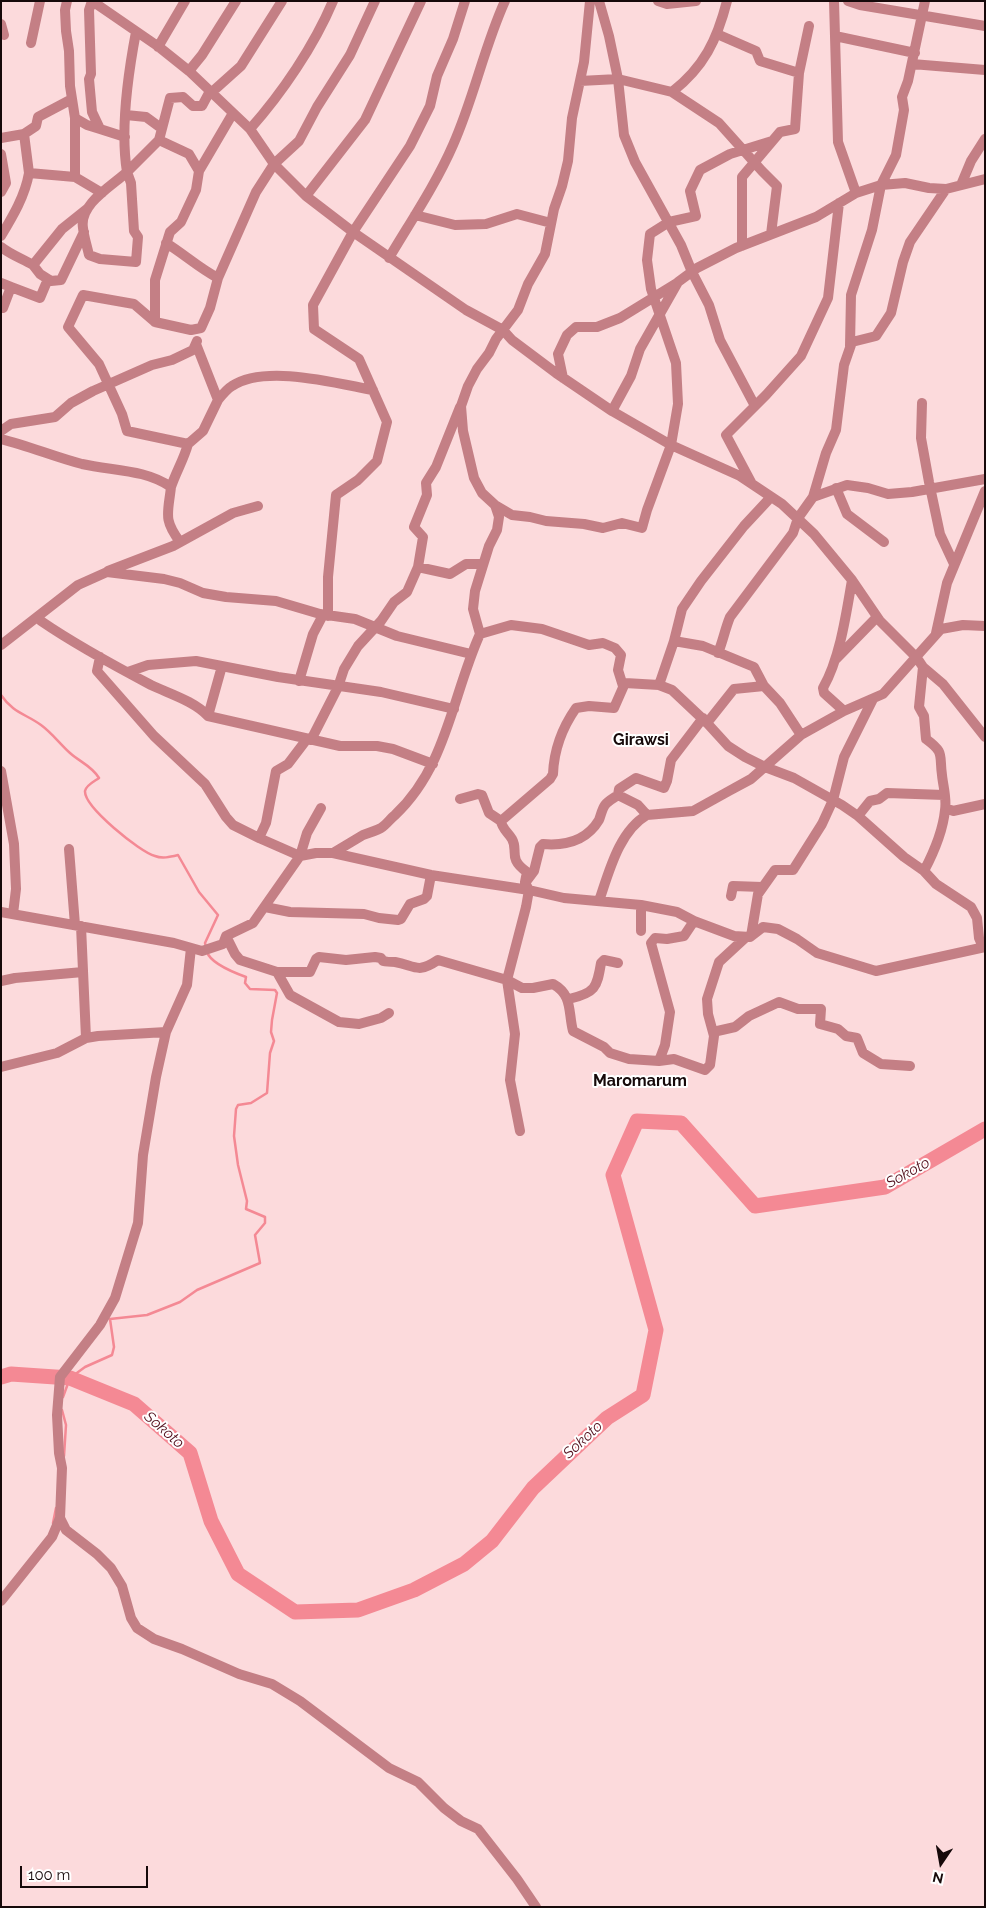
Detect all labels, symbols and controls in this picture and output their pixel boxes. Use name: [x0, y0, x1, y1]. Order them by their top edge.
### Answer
district label: Girawsi: [613, 730, 669, 750]
district label: Maromarum: [593, 1071, 687, 1091]
water label: Sokoto: [883, 1154, 933, 1192]
water label: Sokoto: [140, 1408, 188, 1452]
water label: Sokoto: [560, 1417, 606, 1463]
north arrow: [916, 1838, 966, 1888]
scale bar: [22, 1856, 150, 1888]
text: 100 m: [28, 1866, 70, 1884]
text: N: [931, 1869, 945, 1887]

